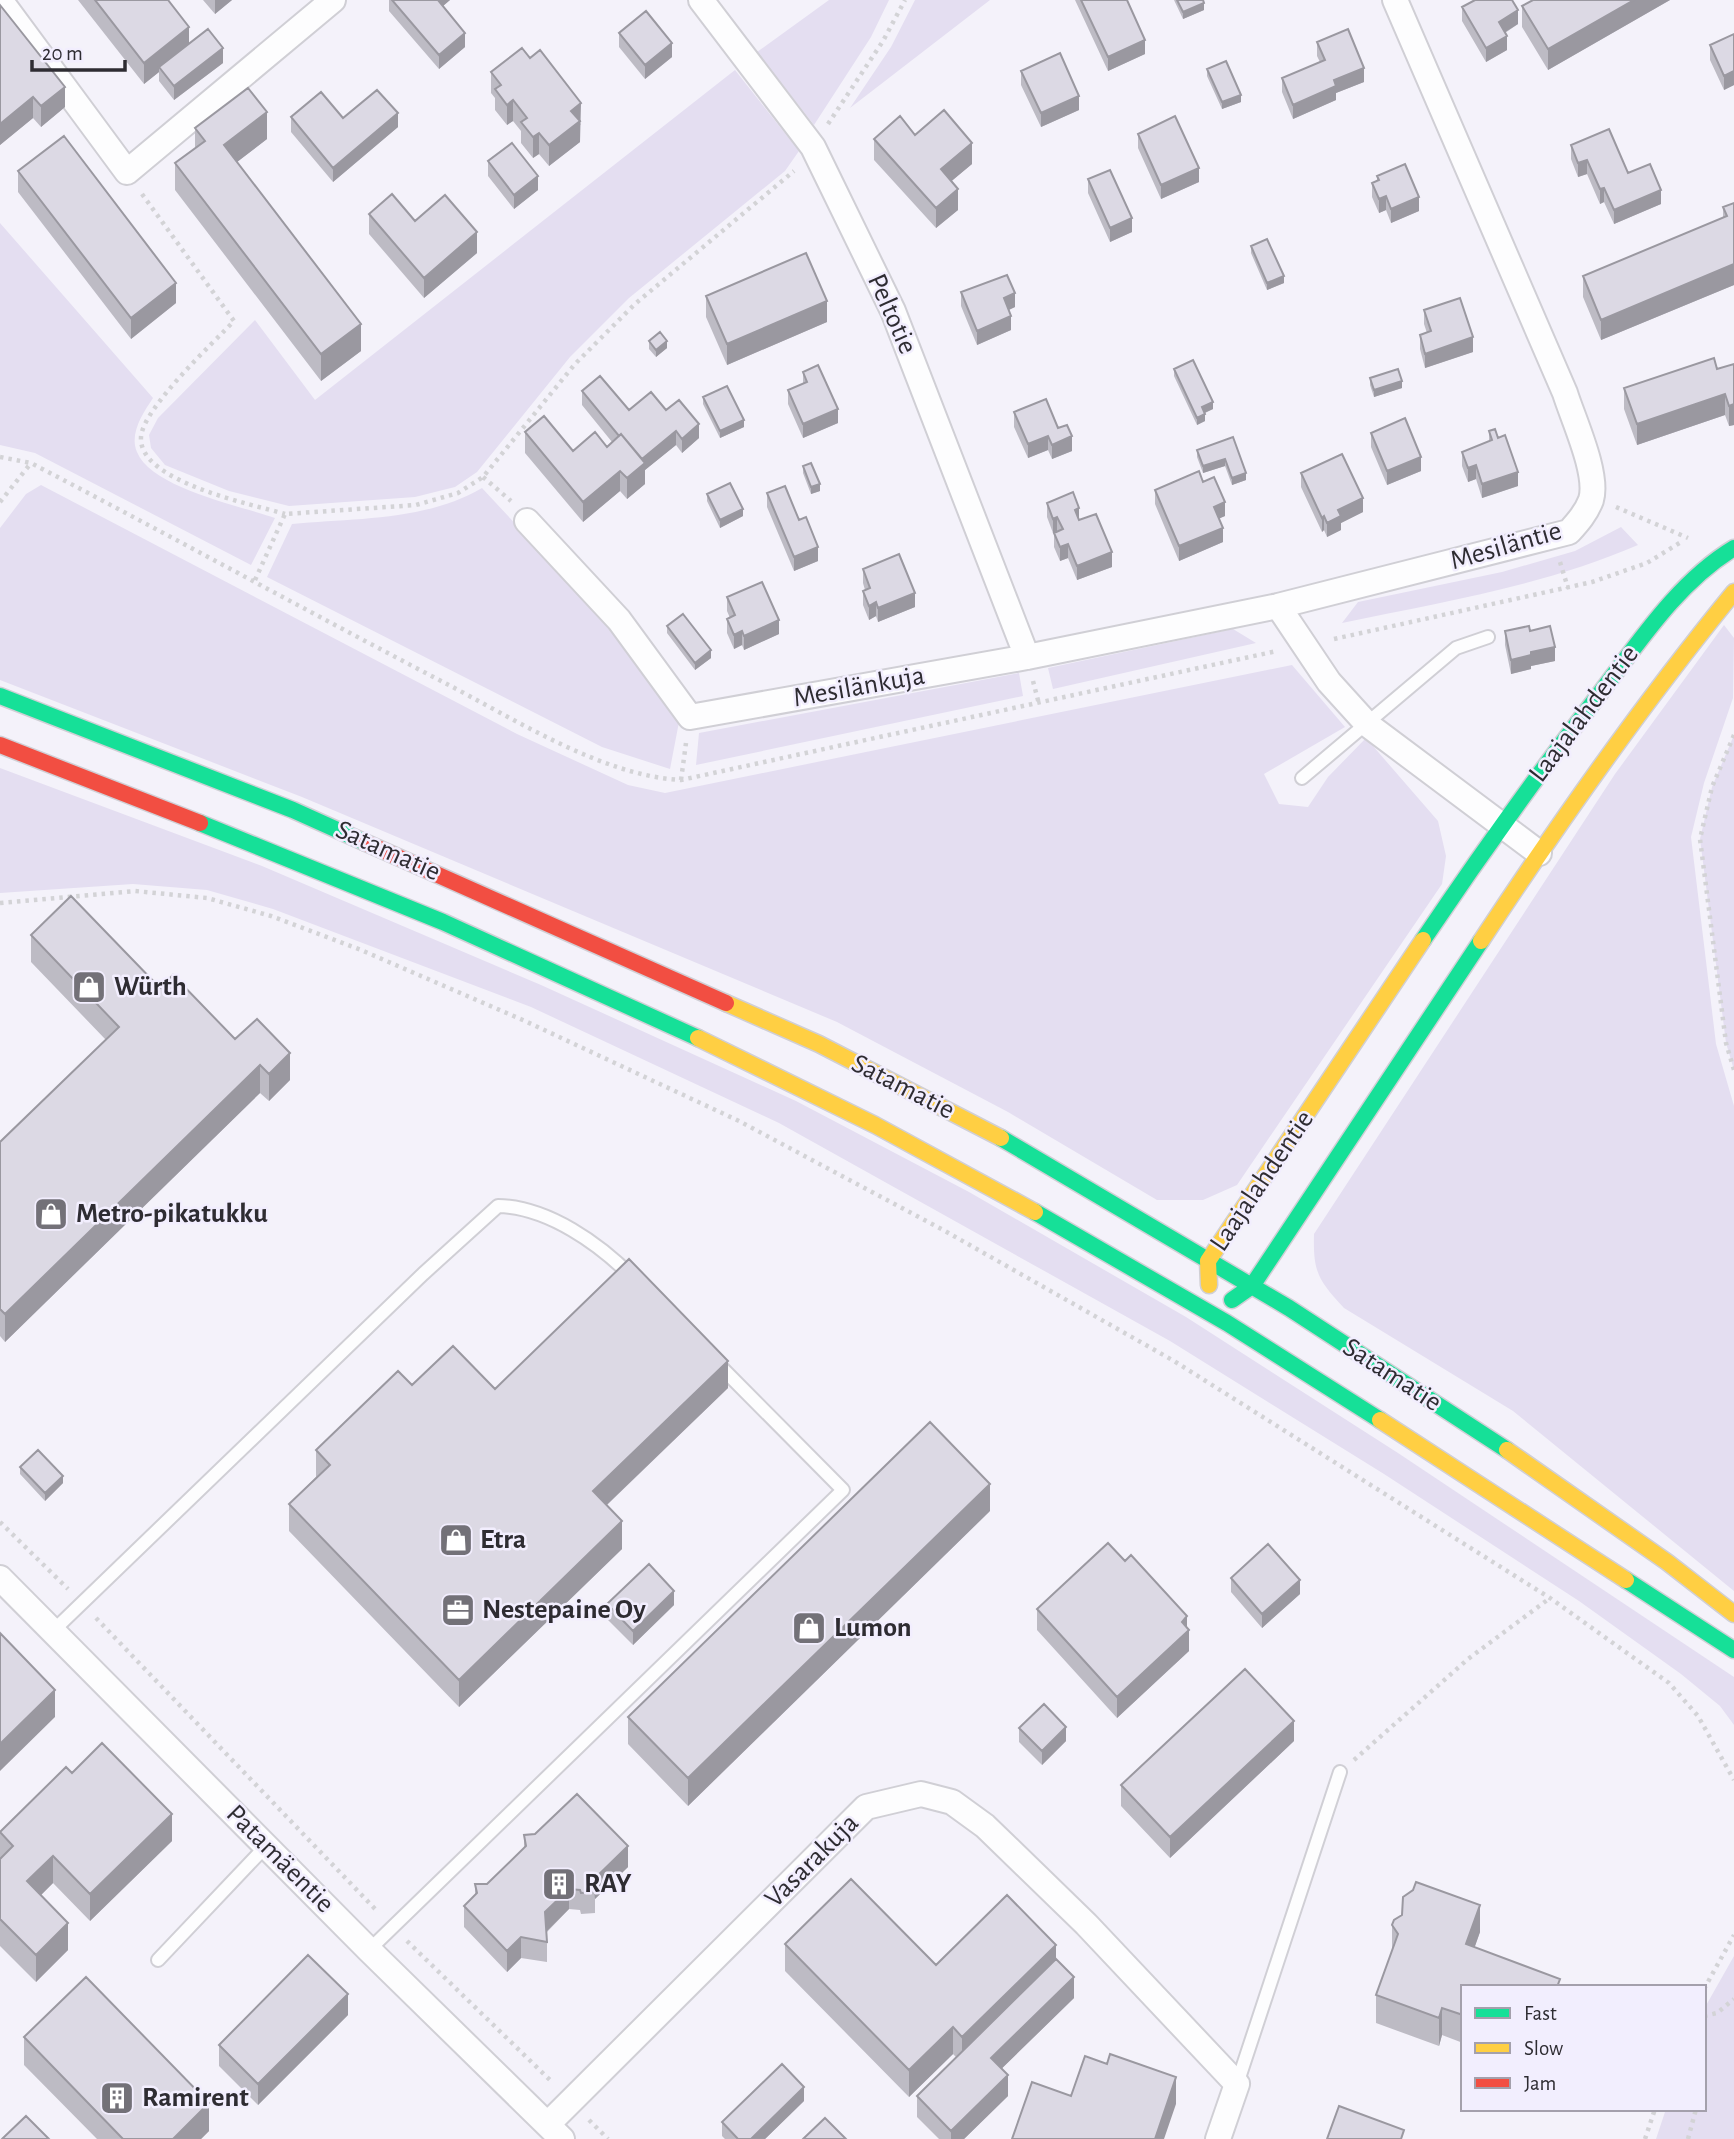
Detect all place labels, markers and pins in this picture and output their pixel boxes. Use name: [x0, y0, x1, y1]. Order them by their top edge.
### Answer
shop icon: Würth: [70, 968, 108, 1006]
place label: Würth: [114, 973, 187, 1001]
shop icon: Metro-pikatukku: [32, 1195, 70, 1233]
place label: Metro-pikatukku: [76, 1200, 268, 1228]
shop icon: Etra: [437, 1521, 475, 1559]
place label: Etra: [480, 1526, 526, 1554]
office icon: Nestepaine Oy: [439, 1591, 477, 1629]
place label: Nestepaine Oy: [482, 1596, 646, 1624]
shop icon: Lumon: [790, 1609, 828, 1647]
place label: Lumon: [834, 1614, 912, 1642]
building icon: RAY: [540, 1865, 578, 1903]
place label: RAY: [584, 1870, 632, 1898]
building icon: Ramirent: [98, 2079, 136, 2117]
place label: Ramirent: [142, 2084, 249, 2112]

